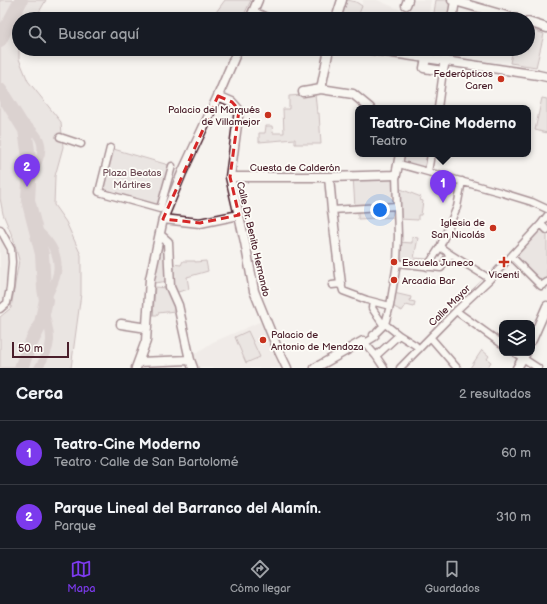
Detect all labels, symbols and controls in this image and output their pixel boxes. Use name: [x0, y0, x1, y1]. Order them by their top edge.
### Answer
search box: [12, 12, 535, 56]
icon: search: [26, 23, 48, 45]
text: Buscar aquí: [58, 25, 139, 44]
place label: Federópticos Caren: [434, 68, 493, 92]
marker: Federópticos Caren: [496, 74, 506, 84]
place label: Palacio del Marqués de Villamejor: [168, 104, 260, 128]
popup: [355, 105, 531, 157]
marker: Palacio del Marqués de Villamejor: [263, 110, 273, 120]
text: Teatro-Cine Moderno: [370, 114, 516, 133]
text: Teatro: [370, 133, 407, 149]
pin: 2: [14, 154, 40, 187]
street label: Cuesta de Calderón: [250, 162, 341, 174]
park label: Plaza Beatas Mártires: [103, 167, 162, 191]
pin: 1: [430, 170, 456, 203]
street label: Calle Dr. Benito Hernando: [234, 180, 272, 298]
your location: [370, 200, 390, 220]
place label: Iglesia de San Nicolás: [431, 217, 485, 241]
marker: Iglesia de San Nicolás: [488, 223, 498, 233]
marker: Escuela Juneco: [389, 257, 399, 267]
place label: Escuela Juneco: [402, 257, 474, 269]
marker: Vicenti: [499, 257, 509, 267]
place label: Vicenti: [489, 269, 519, 281]
marker: Arcadia Bar: [389, 275, 399, 285]
place label: Arcadia Bar: [402, 275, 455, 287]
street label: Calle Mayor: [427, 282, 473, 329]
map controls: [499, 320, 535, 356]
button: layers: [499, 320, 535, 356]
place label: Palacio de Antonio de Mendoza: [271, 329, 364, 353]
marker: Palacio de Antonio de Mendoza: [258, 335, 268, 345]
scale bar: [12, 340, 69, 359]
text: 50 m: [18, 342, 43, 355]
text: Cerca: [16, 384, 63, 404]
text: 2 resultados: [459, 386, 531, 402]
text: Teatro-Cine Moderno: [54, 435, 201, 454]
text: 1: [26, 445, 32, 461]
text: 60 m: [501, 445, 531, 461]
text: Teatro · Calle de San Bartolomé: [54, 454, 239, 470]
text: Parque Lineal del Barranco del Alamín.: [54, 499, 321, 518]
text: 2: [25, 509, 33, 525]
text: 310 m: [496, 509, 531, 525]
text: Parque: [54, 518, 96, 534]
tab: Mapa: [67, 558, 96, 595]
tab: Cómo llegar: [230, 558, 290, 595]
tab: Guardados: [425, 558, 480, 595]

